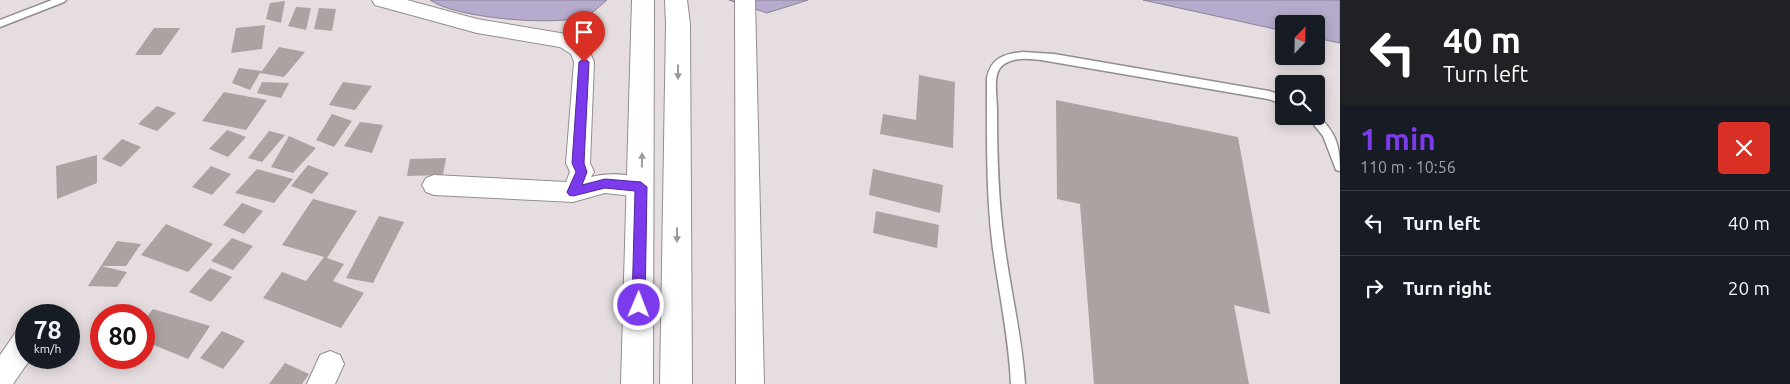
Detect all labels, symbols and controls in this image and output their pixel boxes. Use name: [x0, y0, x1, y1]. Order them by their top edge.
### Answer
pin: [563, 11, 605, 62]
north arrow: [1275, 15, 1325, 65]
map controls: [1275, 15, 1325, 125]
icon: arrive: [570, 18, 598, 46]
icon: left: [1360, 20, 1425, 85]
text: 40 m: [1443, 20, 1521, 60]
text: Turn left: [1443, 61, 1528, 86]
one-way arrow: [674, 65, 682, 81]
button: search: [1275, 75, 1325, 125]
text: 1 min: [1360, 122, 1436, 156]
button: close: [1718, 122, 1770, 174]
one-way arrow: [638, 152, 646, 168]
text: 110 m · 10:56: [1360, 158, 1456, 176]
icon: left: [1360, 209, 1388, 237]
text: Turn left: [1403, 212, 1481, 234]
text: 40 m: [1728, 212, 1770, 234]
one-way arrow: [673, 227, 681, 243]
icon: right: [1360, 274, 1388, 302]
text: Turn right: [1403, 277, 1491, 299]
text: 20 m: [1728, 277, 1770, 299]
position arrow: [612, 278, 664, 330]
speed limit sign: 80: [90, 304, 155, 369]
text: 78: [33, 316, 62, 344]
text: km/h: [34, 342, 61, 355]

